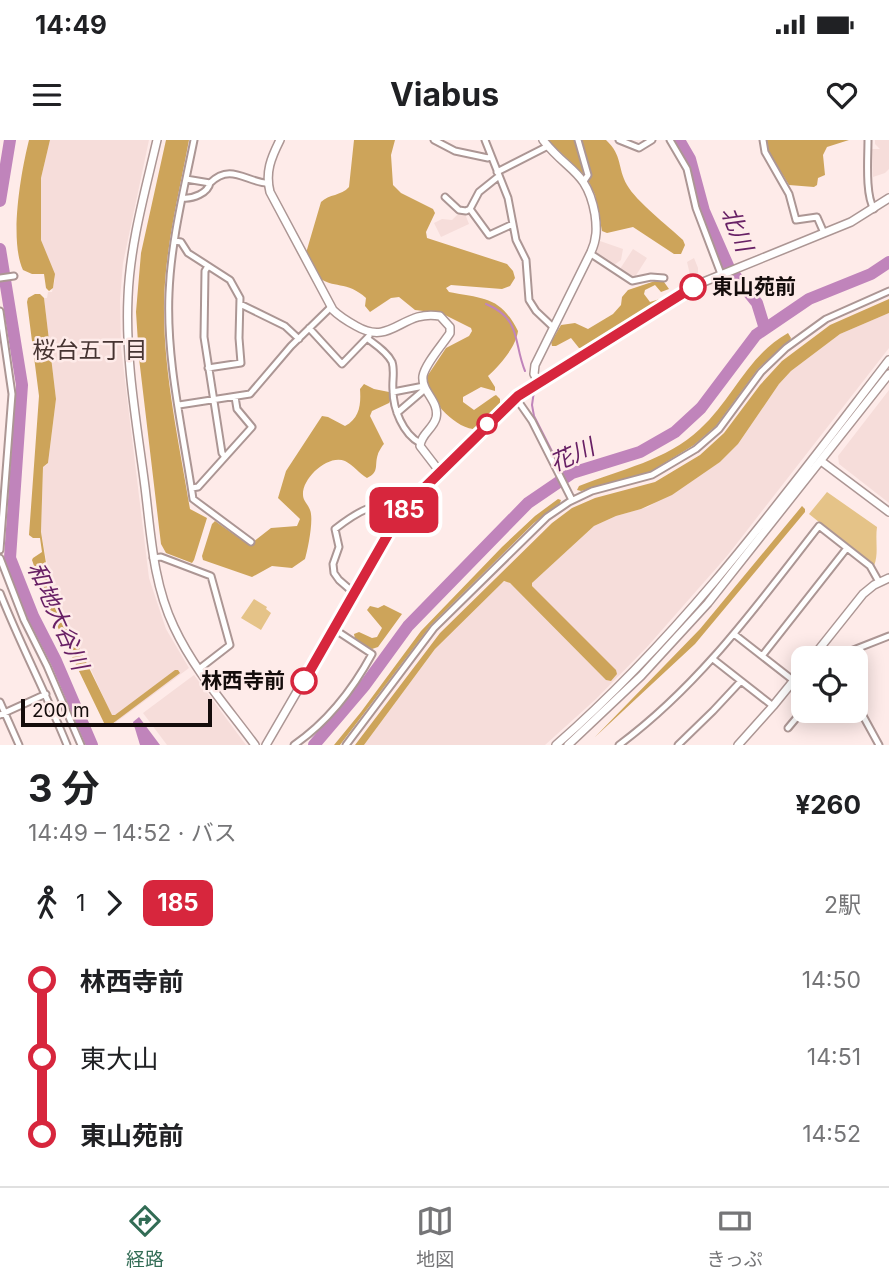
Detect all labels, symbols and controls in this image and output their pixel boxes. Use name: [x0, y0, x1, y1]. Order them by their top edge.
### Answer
text: 14:49: [35, 9, 107, 40]
text: Viabus: [390, 75, 499, 114]
icon: menu: [28, 76, 66, 114]
icon: heart: [823, 76, 861, 114]
water label: 北川: [715, 202, 760, 258]
marker: 東山苑前: [680, 274, 706, 300]
place label: 東山苑前: [712, 274, 796, 299]
district label: 桜台五丁目: [33, 336, 148, 364]
unlabelled marker: [477, 414, 497, 434]
water label: 花川: [545, 432, 601, 477]
line badge: 185: [364, 487, 444, 533]
text: 185: [383, 495, 425, 524]
water label: 和地大谷川: [22, 558, 95, 677]
map controls: [791, 646, 868, 723]
button: locate: [791, 646, 868, 723]
place label: 林西寺前: [201, 668, 285, 693]
marker: 林西寺前: [291, 668, 317, 694]
scale bar: [21, 696, 212, 728]
text: 200 m: [32, 699, 90, 722]
text: 3 分: [28, 765, 100, 811]
text: ¥260: [795, 789, 861, 820]
text: 14:49 – 14:52 · バス: [28, 819, 237, 847]
icon: walk: [28, 884, 66, 922]
icon: forward: [95, 884, 133, 922]
text: 185: [157, 888, 199, 917]
text: 1: [76, 889, 85, 917]
text: 2駅: [824, 891, 861, 919]
text: 林西寺前: [80, 966, 184, 997]
text: 14:50: [802, 966, 861, 994]
text: 東大山: [80, 1043, 158, 1074]
text: 14:51: [807, 1043, 861, 1071]
text: 東山苑前: [80, 1120, 184, 1151]
text: 14:52: [802, 1120, 861, 1148]
tab: 経路: [126, 1202, 164, 1271]
tab: 地図: [416, 1202, 454, 1271]
tab: きっぷ: [707, 1202, 763, 1271]

